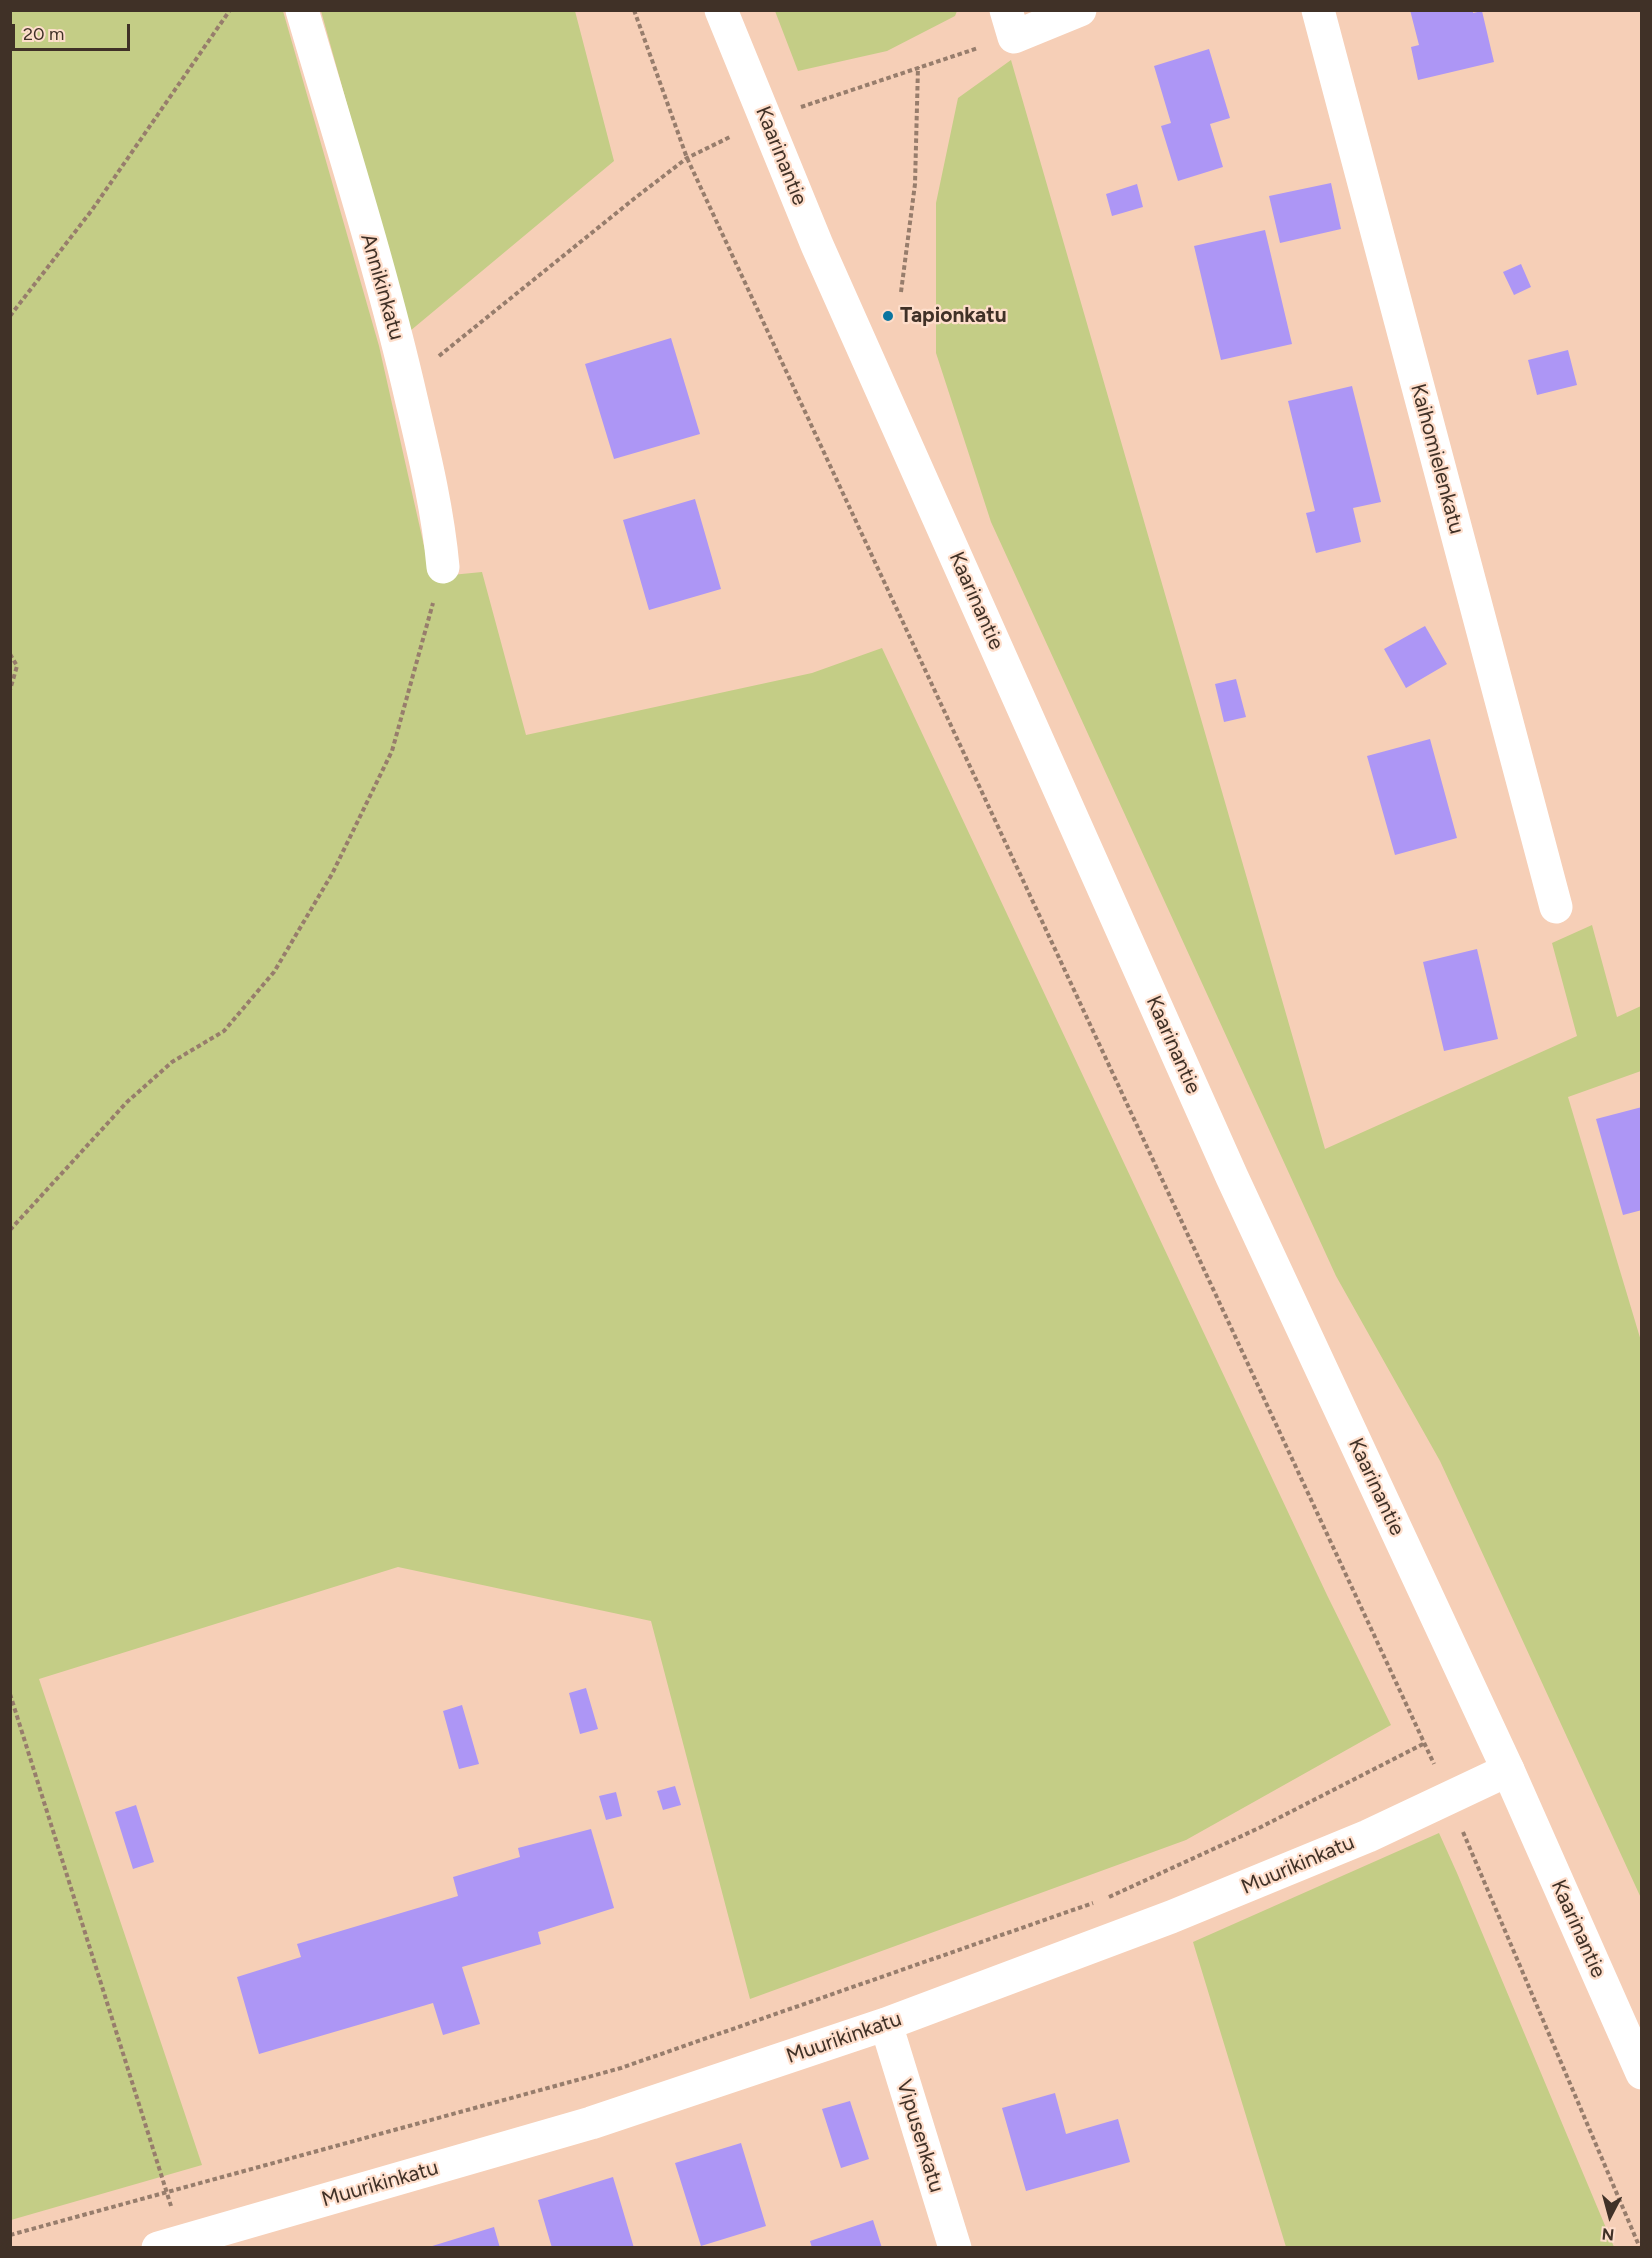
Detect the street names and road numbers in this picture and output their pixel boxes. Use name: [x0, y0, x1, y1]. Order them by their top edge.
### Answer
street label: Kaarinantie: [750, 103, 812, 209]
street label: Annikinkatu: [355, 231, 409, 343]
street label: Kaihomielenkatu: [1405, 381, 1469, 537]
street label: Kaarinantie: [943, 548, 1009, 654]
street label: Kaarinantie: [1140, 992, 1206, 1098]
street label: Kaarinantie: [1343, 1434, 1409, 1540]
street label: Muurikinkatu: [1238, 1830, 1358, 1900]
street label: Kaarinantie: [1545, 1876, 1611, 1982]
street label: Muurikinkatu: [783, 2007, 905, 2069]
street label: Vipusenkatu: [891, 2076, 949, 2196]
street label: Muurikinkatu: [319, 2155, 441, 2213]

